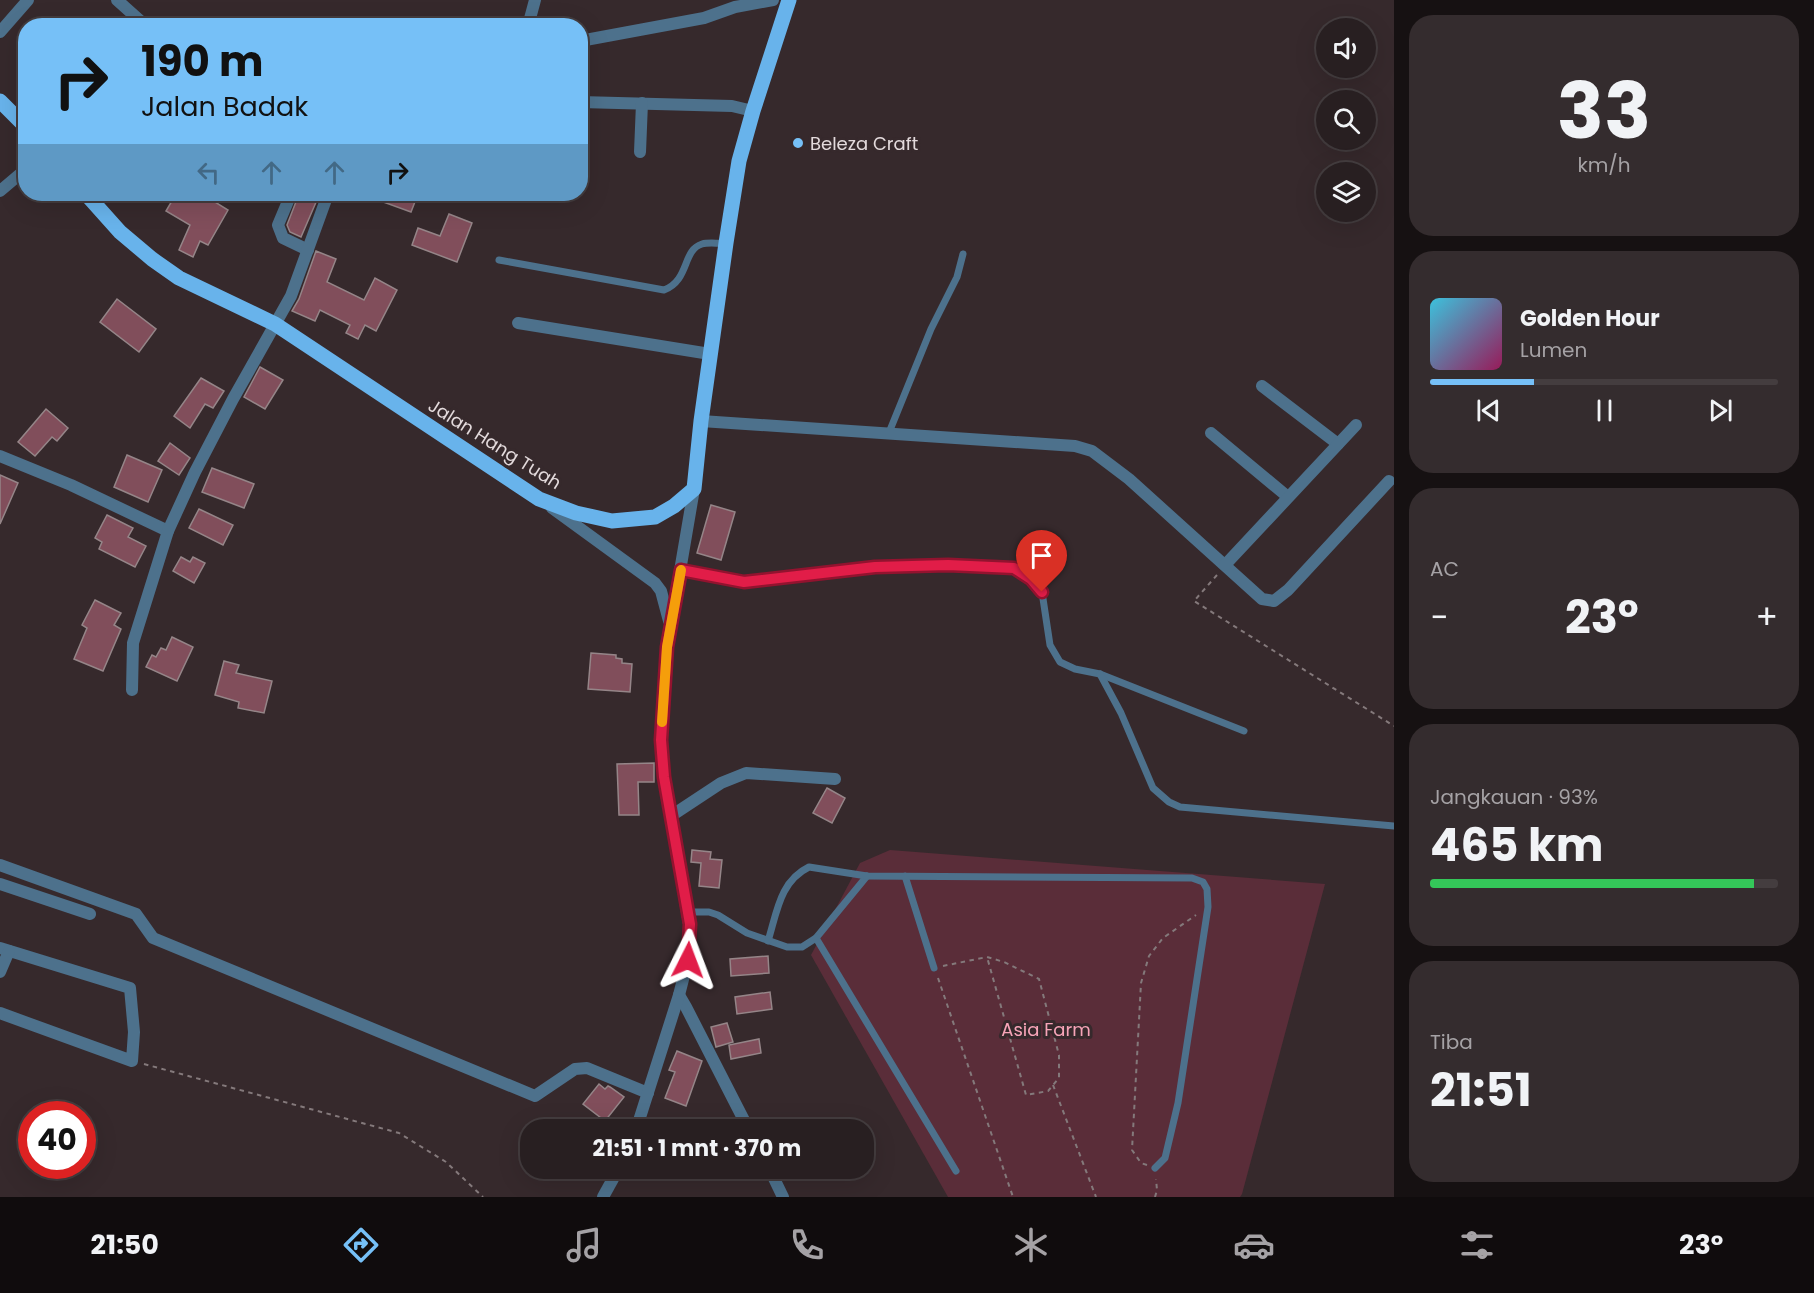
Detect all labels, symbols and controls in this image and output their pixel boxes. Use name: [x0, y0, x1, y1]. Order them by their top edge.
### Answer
map controls: [1316, 18, 1376, 222]
button: sound: [1316, 18, 1376, 78]
text: 190 m: [141, 32, 263, 91]
icon: right: [42, 42, 120, 120]
text: 33: [1557, 56, 1651, 165]
text: Jalan Badak: [141, 88, 308, 125]
button: search: [1316, 90, 1376, 150]
place label: Beleza Craft: [810, 131, 918, 156]
marker: Beleza Craft: [791, 136, 805, 150]
text: km/h: [1577, 151, 1631, 179]
icon: left: [192, 156, 225, 189]
icon: ahead: [255, 156, 288, 189]
icon: ahead: [318, 156, 351, 189]
icon: right: [381, 156, 414, 189]
button: layers: [1316, 162, 1376, 222]
text: Golden Hour: [1520, 303, 1660, 334]
text: Lumen: [1520, 336, 1587, 364]
street label: Jalan Hang Tuah: [424, 393, 566, 495]
icon: previous: [1472, 394, 1505, 427]
icon: pause: [1588, 394, 1621, 427]
icon: next: [1704, 394, 1737, 427]
pin: [1016, 530, 1067, 592]
icon: arrive: [1025, 539, 1058, 572]
text: AC: [1430, 555, 1459, 583]
text: 23°: [1565, 586, 1639, 649]
text: −: [1430, 594, 1448, 641]
text: +: [1755, 594, 1778, 641]
text: Jangkauan · 93%: [1430, 783, 1598, 811]
text: 465 km: [1430, 814, 1603, 877]
position arrow: [656, 928, 720, 992]
park label: Asia Farm: [1001, 1017, 1091, 1042]
text: Tiba: [1430, 1028, 1473, 1056]
text: 21:51: [1430, 1059, 1532, 1122]
speed limit sign: 40: [18, 1101, 96, 1179]
text: 21:51 · 1 mnt · 370 m: [593, 1133, 801, 1164]
icon: directions: [340, 1224, 382, 1266]
icon: music: [563, 1224, 605, 1266]
icon: phone: [786, 1224, 828, 1266]
icon: climate: [1010, 1224, 1052, 1266]
icon: car: [1233, 1224, 1275, 1266]
icon: filters: [1456, 1224, 1498, 1266]
text: 21:50: [91, 1226, 159, 1263]
text: 23°: [1679, 1226, 1723, 1263]

